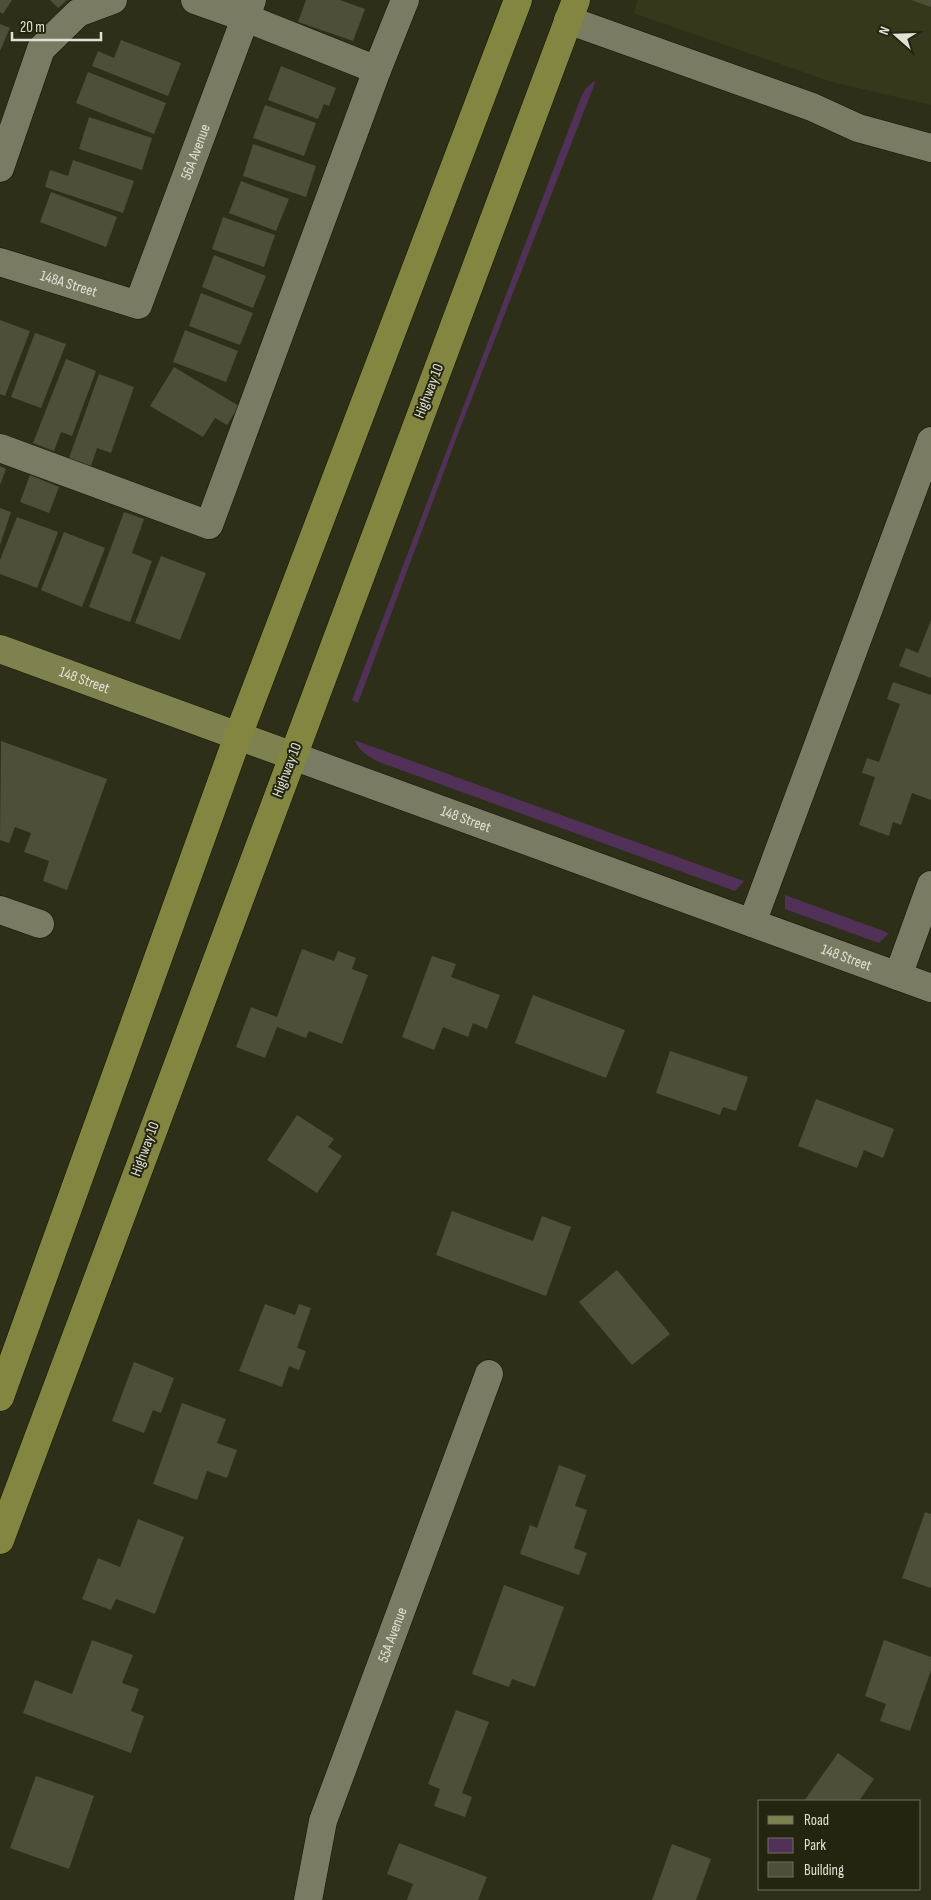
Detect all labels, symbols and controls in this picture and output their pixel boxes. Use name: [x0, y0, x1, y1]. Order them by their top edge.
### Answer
scale bar: [12, 10, 101, 42]
north arrow: [871, 10, 921, 60]
text: 20 m: [20, 18, 45, 37]
text: N: [875, 24, 894, 37]
street label: 56A Avenue: [176, 121, 214, 182]
street label: 148A Street: [38, 266, 100, 301]
street label: Highway 10: [410, 361, 448, 421]
street label: 148 Street: [57, 662, 113, 698]
street label: Highway 10: [268, 740, 306, 800]
street label: 148 Street: [438, 801, 494, 837]
street label: 148 Street: [819, 939, 875, 975]
street label: Highway 10: [126, 1119, 164, 1179]
street label: 55A Avenue: [373, 1605, 411, 1665]
legend: [758, 1800, 921, 1890]
text: Road: [804, 1811, 829, 1830]
text: Park: [804, 1836, 826, 1855]
text: Building: [804, 1861, 844, 1880]

